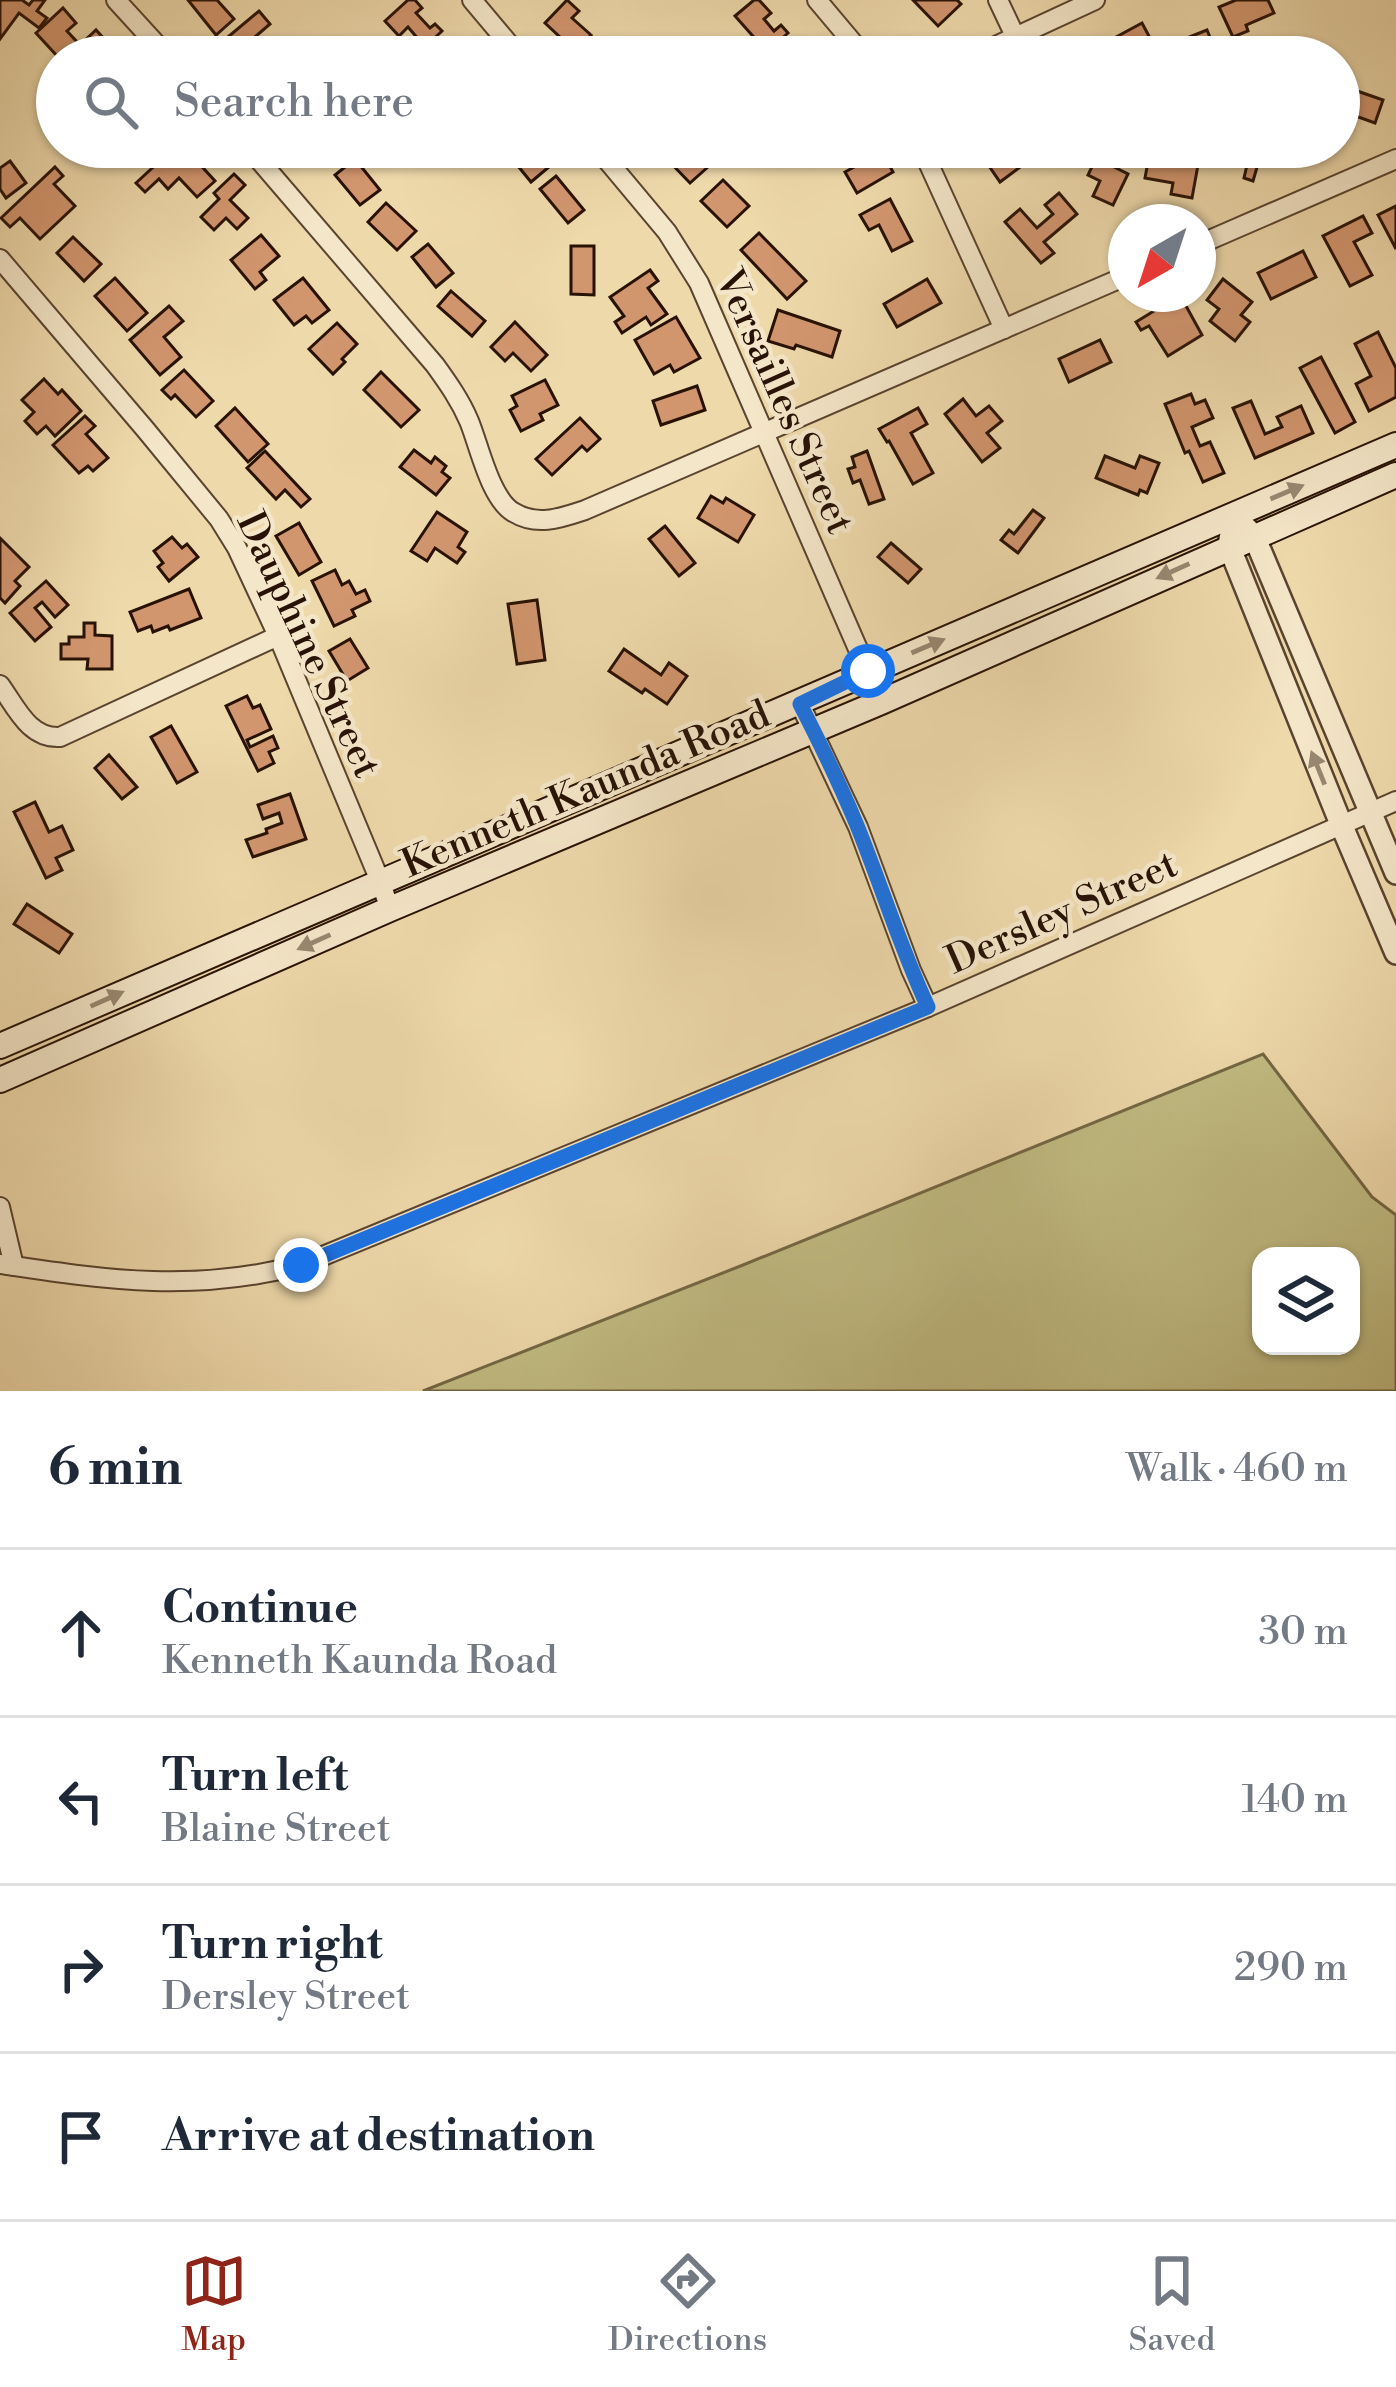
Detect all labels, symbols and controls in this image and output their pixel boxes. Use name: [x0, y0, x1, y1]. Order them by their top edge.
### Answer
search box: [36, 36, 1360, 168]
icon: search: [78, 69, 144, 135]
text: Search here: [174, 74, 414, 131]
north arrow: [1108, 204, 1216, 312]
street label: Versailles Street: [703, 261, 864, 542]
one-way arrow: [1269, 482, 1305, 501]
street label: Dauphine Street: [225, 504, 391, 786]
one-way arrow: [1155, 562, 1190, 582]
one-way arrow: [911, 635, 946, 655]
route start: [841, 644, 895, 698]
street label: Kenneth Kaunda Road: [394, 691, 777, 890]
one-way arrow: [1308, 749, 1327, 785]
street label: Dersley Street: [939, 840, 1185, 986]
one-way arrow: [296, 933, 331, 953]
one-way arrow: [90, 989, 125, 1009]
route end: [274, 1238, 328, 1292]
map controls: [1252, 1247, 1360, 1355]
button: layers: [1252, 1247, 1360, 1355]
text: 6 min: [48, 1437, 182, 1501]
text: Walk · 460 m: [1126, 1445, 1348, 1494]
text: Continue: [162, 1580, 358, 1637]
icon: ahead: [48, 1600, 114, 1666]
text: 30 m: [1258, 1608, 1348, 1657]
text: Kenneth Kaunda Road: [162, 1637, 557, 1686]
text: Turn left: [162, 1748, 348, 1805]
icon: left: [48, 1768, 114, 1834]
text: 140 m: [1241, 1776, 1348, 1825]
text: Blaine Street: [162, 1805, 390, 1854]
text: Turn right: [162, 1916, 383, 1973]
icon: right: [48, 1936, 114, 2002]
text: 290 m: [1234, 1944, 1348, 1993]
text: Dersley Street: [162, 1973, 410, 2022]
icon: arrive: [48, 2104, 114, 2170]
text: Arrive at destination: [162, 2108, 595, 2165]
tab: Map: [181, 2248, 247, 2361]
tab: Directions: [608, 2248, 767, 2361]
tab: Saved: [1129, 2248, 1215, 2361]

